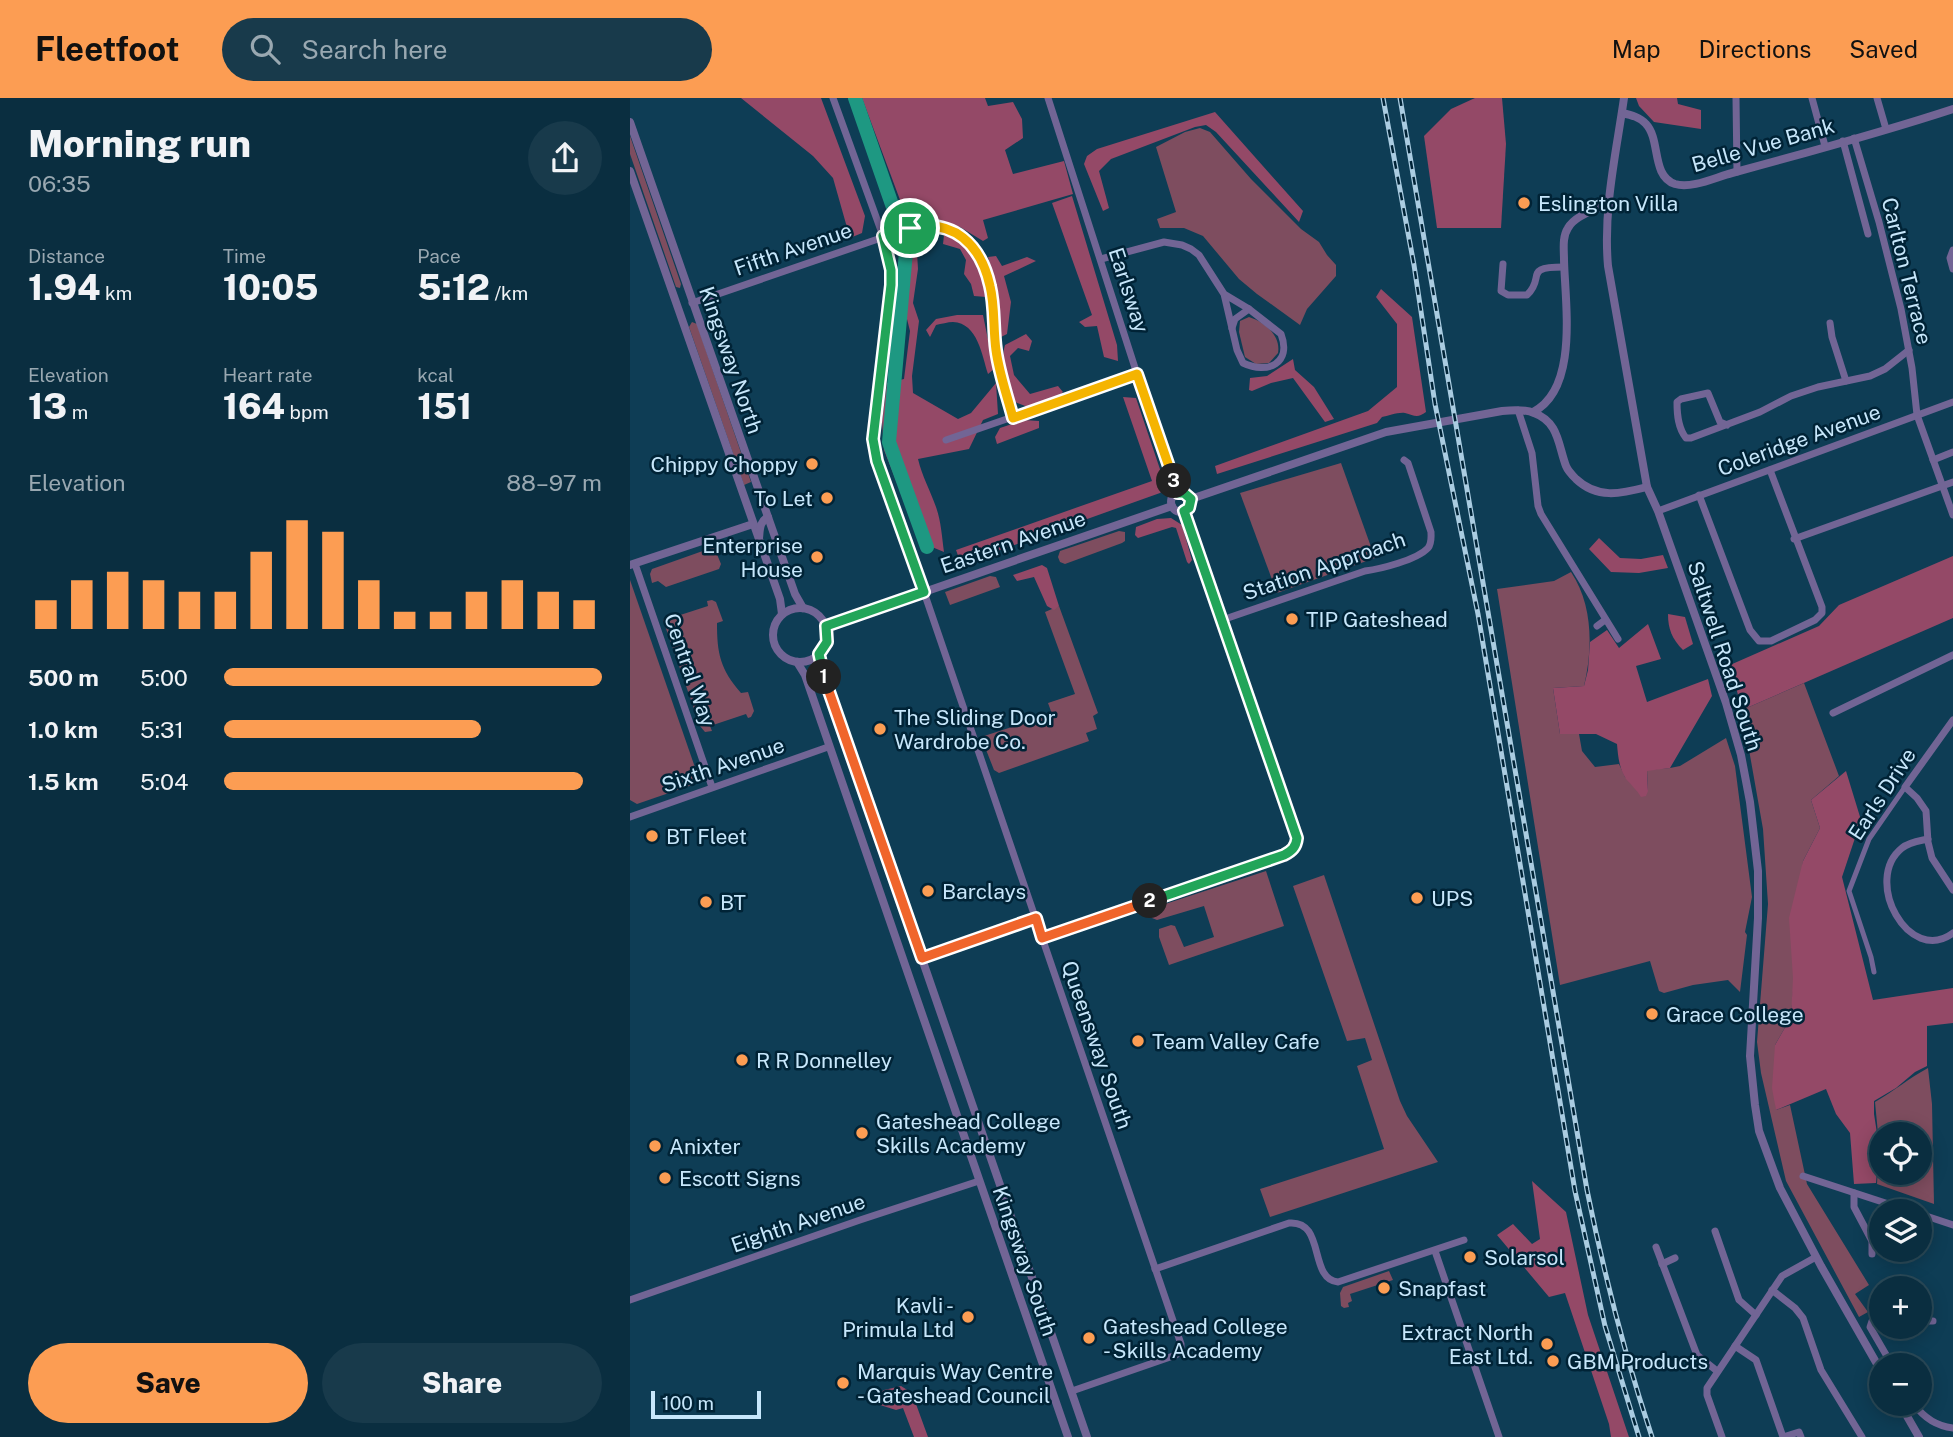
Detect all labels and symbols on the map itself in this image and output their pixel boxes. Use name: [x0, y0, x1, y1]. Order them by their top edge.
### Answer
street label: Belle Vue Bank: [1689, 113, 1837, 177]
place label: Eslington Villa: [1538, 191, 1678, 216]
marker: Eslington Villa: [1516, 195, 1532, 211]
street label: Carlton Terrace: [1877, 195, 1937, 347]
pin: [880, 198, 940, 258]
street label: Fifth Avenue: [731, 217, 855, 281]
street label: Earlsway: [1104, 244, 1154, 336]
street label: Kingsway North: [694, 283, 768, 437]
street label: Coleridge Avenue: [1714, 399, 1884, 481]
place label: Chippy Choppy: [650, 452, 798, 477]
marker: Chippy Choppy: [804, 456, 820, 472]
pin: 3: [1156, 464, 1192, 498]
place label: To Let: [754, 486, 813, 511]
marker: To Let: [819, 490, 835, 506]
street label: Eastern Avenue: [937, 505, 1089, 579]
street label: Station Approach: [1240, 526, 1408, 606]
place label: Enterprise House: [702, 533, 803, 582]
marker: Enterprise House: [809, 549, 825, 565]
street label: Saltwell Road South: [1682, 558, 1768, 754]
place label: TIP Gateshead: [1306, 607, 1448, 632]
street label: Central Way: [659, 610, 721, 730]
marker: TIP Gateshead: [1284, 611, 1300, 627]
pin: 1: [806, 660, 842, 694]
place label: The Sliding Door Wardrobe Co.: [894, 705, 1056, 754]
marker: The Sliding Door Wardrobe Co.: [872, 721, 888, 737]
street label: Sixth Avenue: [658, 732, 788, 798]
street label: Earls Drive: [1843, 743, 1921, 845]
place label: BT Fleet: [666, 824, 747, 849]
marker: BT Fleet: [644, 828, 660, 844]
place label: Barclays: [942, 879, 1026, 904]
marker: Barclays: [920, 883, 936, 899]
pin: 2: [1133, 884, 1168, 918]
place label: UPS: [1431, 886, 1473, 911]
place label: BT: [720, 890, 746, 915]
marker: UPS: [1409, 890, 1425, 906]
marker: BT: [698, 894, 714, 910]
street label: Queensway South: [1056, 958, 1138, 1132]
place label: Grace College: [1666, 1002, 1804, 1027]
marker: Grace College: [1644, 1006, 1660, 1022]
place label: Team Valley Cafe: [1152, 1029, 1320, 1054]
marker: Team Valley Cafe: [1130, 1033, 1146, 1049]
place label: R R Donnelley: [756, 1048, 892, 1073]
marker: R R Donnelley: [734, 1052, 750, 1068]
place label: Gateshead College Skills Academy: [876, 1109, 1061, 1158]
marker: Gateshead College Skills Academy: [854, 1125, 870, 1141]
place label: Anixter: [669, 1134, 741, 1159]
marker: Anixter: [647, 1138, 663, 1154]
place label: Escott Signs: [679, 1166, 801, 1191]
marker: Escott Signs: [657, 1170, 673, 1186]
street label: Kingsway South: [988, 1183, 1062, 1339]
street label: Eighth Avenue: [728, 1188, 868, 1258]
place label: Solarsol: [1484, 1245, 1565, 1270]
marker: Solarsol: [1462, 1249, 1478, 1265]
place label: Snapfast: [1398, 1276, 1486, 1301]
marker: Snapfast: [1376, 1280, 1392, 1296]
place label: Kavli - Primula Ltd: [842, 1293, 954, 1342]
marker: Kavli - Primula Ltd: [960, 1309, 976, 1325]
place label: Gateshead College - Skills Academy: [1103, 1314, 1288, 1363]
place label: Extract North East Ltd.: [1401, 1320, 1533, 1369]
marker: Gateshead College - Skills Academy: [1081, 1330, 1097, 1346]
marker: Extract North East Ltd.: [1539, 1336, 1555, 1352]
place label: GBM Products: [1567, 1349, 1708, 1374]
marker: GBM Products: [1545, 1353, 1561, 1369]
place label: Marquis Way Centre - Gateshead Council: [857, 1359, 1053, 1408]
marker: Marquis Way Centre - Gateshead Council: [835, 1375, 851, 1391]
scale bar: [651, 1388, 761, 1420]

